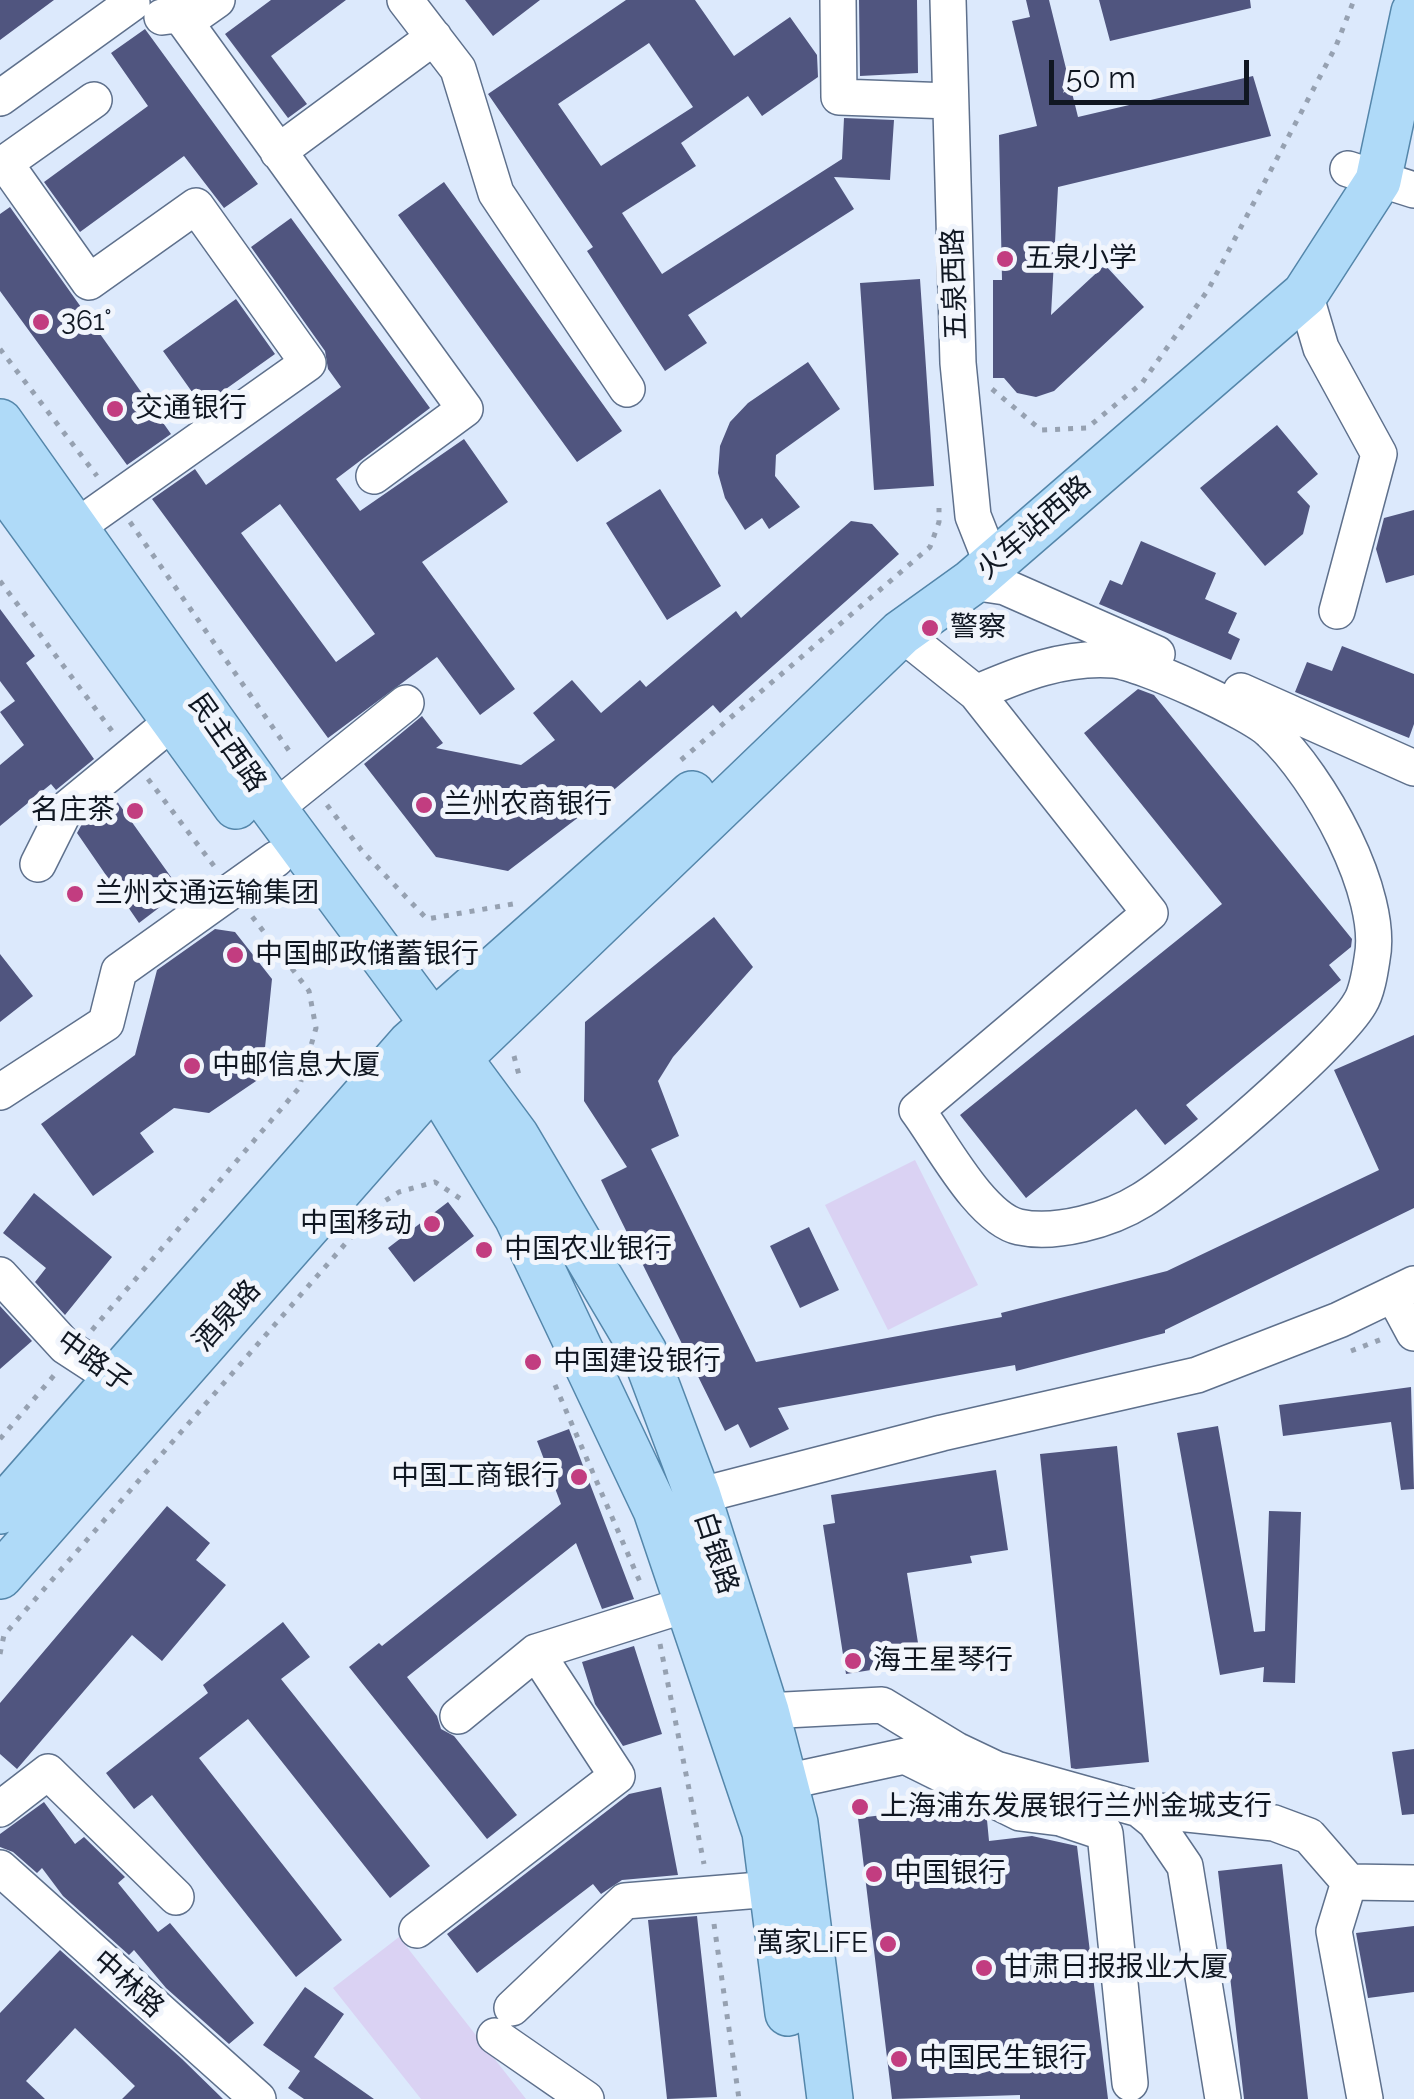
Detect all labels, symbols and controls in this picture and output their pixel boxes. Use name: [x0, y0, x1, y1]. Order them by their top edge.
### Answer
scale bar: [1054, 40, 1254, 102]
text: 50 m: [1066, 60, 1136, 95]
street label: 五泉西路: [936, 227, 974, 341]
place label: 五泉小学: [1025, 242, 1137, 276]
marker: 五泉小学: [994, 248, 1016, 270]
place label: 361°: [61, 305, 112, 339]
marker: 361°: [30, 311, 52, 333]
place label: 交通银行: [135, 392, 247, 426]
marker: 交通银行: [104, 398, 126, 420]
street label: 火车站西路: [970, 469, 1098, 587]
place label: 警察: [950, 611, 1006, 645]
marker: 警察: [919, 617, 941, 639]
street label: 民主西路: [181, 687, 273, 799]
place label: 兰州农商银行: [444, 788, 612, 822]
place label: 名庄茶: [31, 794, 115, 828]
marker: 兰州农商银行: [413, 794, 435, 816]
marker: 名庄茶: [124, 800, 146, 822]
place label: 兰州交通运输集团: [95, 877, 319, 911]
marker: 兰州交通运输集团: [64, 883, 86, 905]
place label: 中国邮政储蓄银行: [255, 938, 479, 972]
marker: 中国邮政储蓄银行: [224, 944, 246, 966]
place label: 中邮信息大厦: [212, 1049, 380, 1083]
marker: 中邮信息大厦: [181, 1055, 203, 1077]
place label: 中国移动: [300, 1207, 412, 1241]
marker: 中国移动: [421, 1213, 443, 1235]
place label: 中国农业银行: [504, 1233, 672, 1267]
marker: 中国农业银行: [473, 1239, 495, 1261]
street label: 酒泉路: [186, 1274, 268, 1358]
street label: 中路子: [50, 1324, 138, 1400]
place label: 中国建设银行: [553, 1345, 721, 1379]
marker: 中国建设银行: [522, 1351, 544, 1373]
place label: 中国工商银行: [391, 1460, 559, 1494]
marker: 中国工商银行: [568, 1466, 590, 1488]
street label: 白银路: [687, 1508, 745, 1598]
place label: 海王星琴行: [873, 1644, 1013, 1678]
marker: 海王星琴行: [842, 1650, 864, 1672]
place label: 上海浦东发展银行兰州金城支行: [880, 1790, 1272, 1824]
marker: 上海浦东发展银行兰州金城支行: [849, 1796, 871, 1818]
place label: 中国银行: [894, 1857, 1006, 1891]
marker: 中国银行: [863, 1863, 885, 1885]
place label: 萬家LiFE: [756, 1927, 868, 1961]
marker: 萬家LiFE: [877, 1933, 899, 1955]
street label: 中林路: [86, 1943, 170, 2025]
place label: 甘肃日报报业大厦: [1004, 1951, 1228, 1985]
marker: 甘肃日报报业大厦: [973, 1957, 995, 1979]
place label: 中国民生银行: [919, 2042, 1087, 2076]
marker: 中国民生银行: [888, 2048, 910, 2070]

